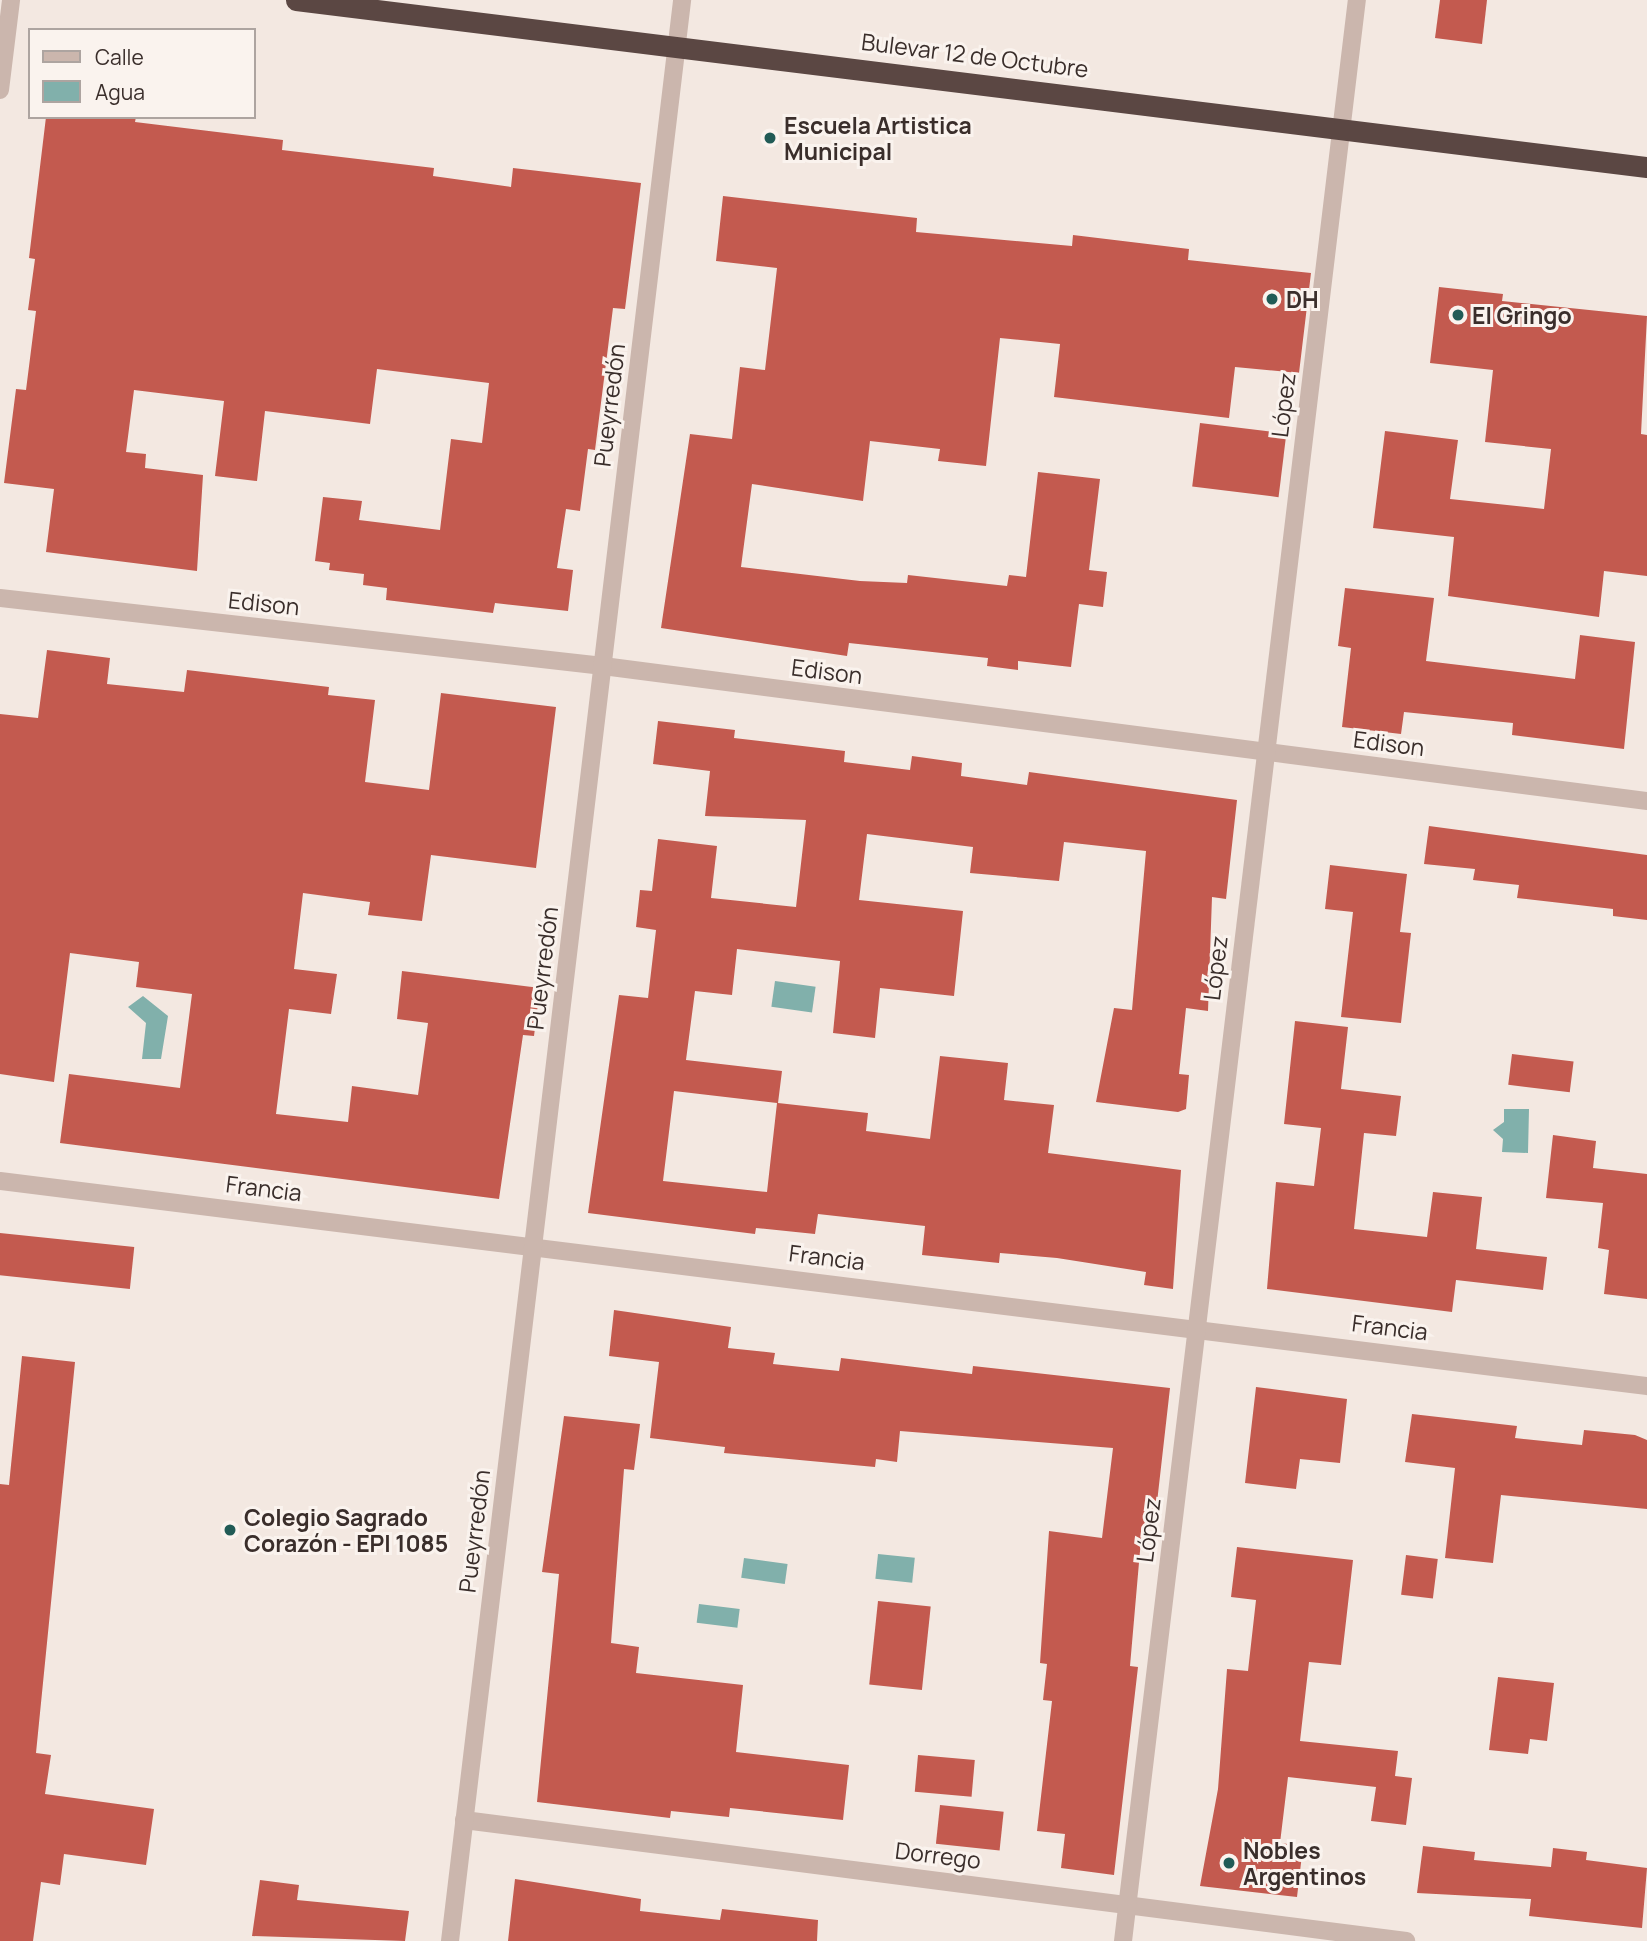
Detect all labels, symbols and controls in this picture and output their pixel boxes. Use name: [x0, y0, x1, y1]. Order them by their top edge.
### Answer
street label: Bulevar 12 de Octubre: [860, 27, 1090, 83]
legend: [28, 28, 256, 119]
text: Calle: [95, 43, 144, 71]
text: Agua: [95, 78, 145, 106]
place label: Escuela Artistica Municipal: [784, 111, 972, 165]
marker: Escuela Artistica Municipal: [762, 130, 778, 146]
place label: DH: [1286, 285, 1319, 313]
marker: DH: [1264, 291, 1280, 307]
place label: El Gringo: [1472, 301, 1572, 329]
marker: El Gringo: [1450, 307, 1466, 323]
street label: Pueyrredón: [588, 342, 630, 468]
street label: López: [1265, 371, 1301, 439]
street label: Edison: [227, 586, 301, 620]
street label: Edison: [790, 653, 864, 689]
street label: Edison: [1352, 725, 1426, 761]
street label: Pueyrredón: [521, 905, 563, 1031]
street label: López: [1197, 934, 1233, 1002]
street label: Francia: [224, 1170, 304, 1206]
street label: Francia: [787, 1239, 867, 1275]
street label: Francia: [1350, 1309, 1430, 1345]
street label: Pueyrredón: [453, 1468, 495, 1594]
street label: López: [1130, 1496, 1166, 1564]
place label: Colegio Sagrado Corazón - EPI 1085: [244, 1503, 448, 1557]
marker: Colegio Sagrado Corazón - EPI 1085: [222, 1522, 238, 1538]
street label: Dorrego: [894, 1836, 982, 1874]
place label: Nobles Argentinos: [1243, 1836, 1366, 1890]
marker: Nobles Argentinos: [1221, 1855, 1237, 1871]

